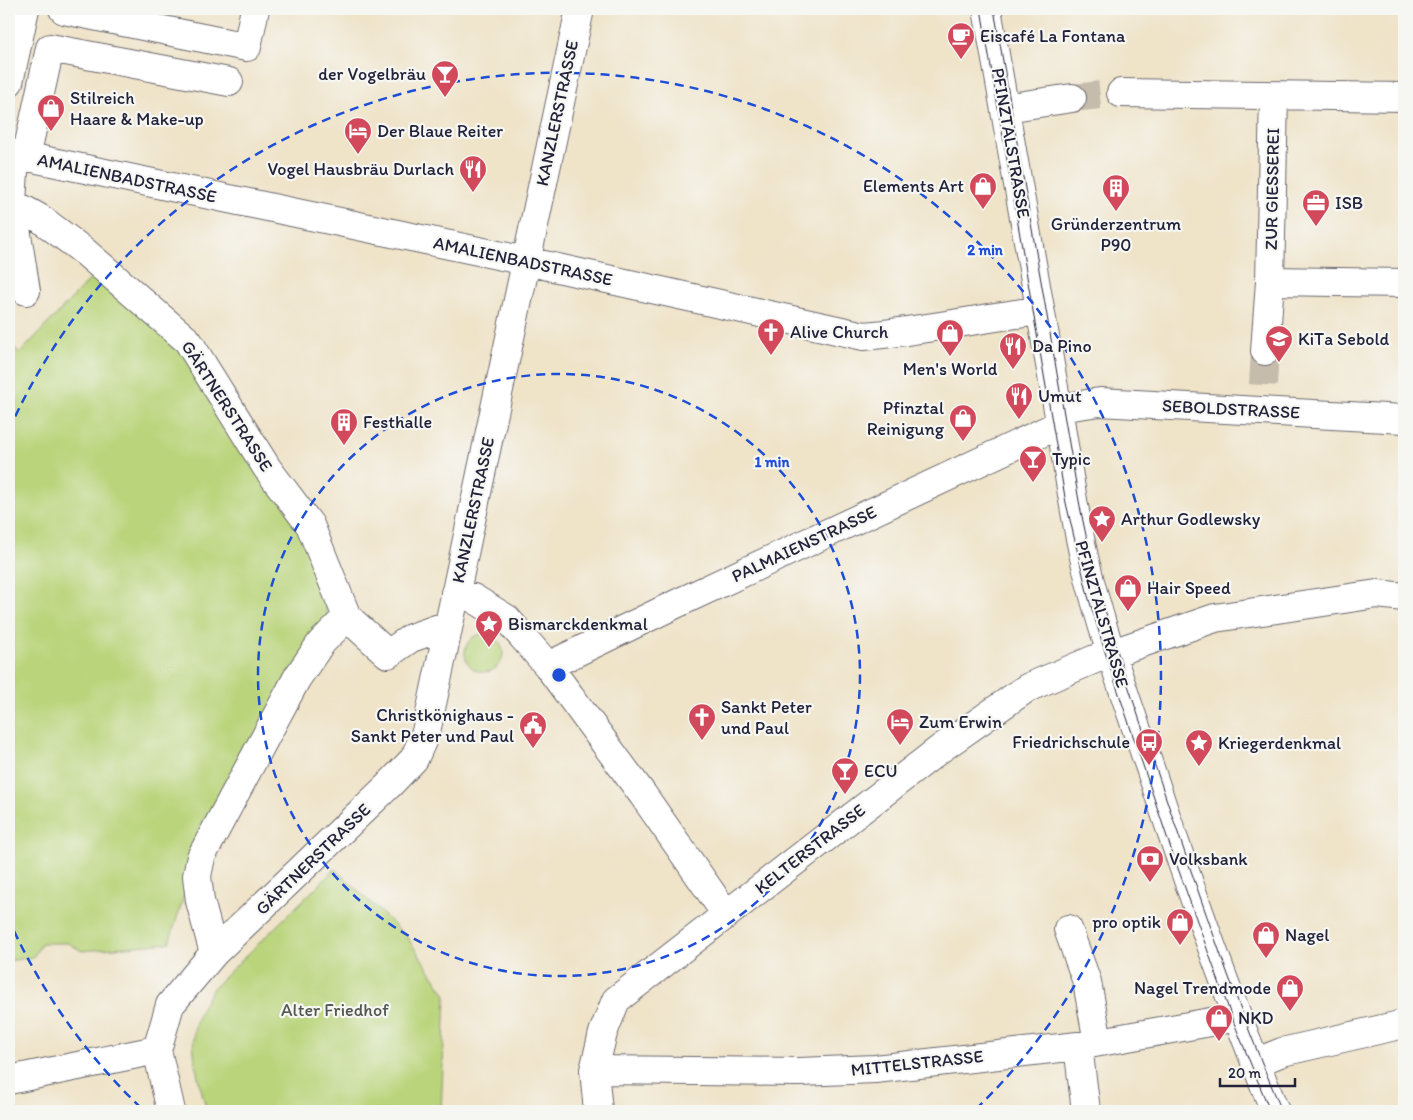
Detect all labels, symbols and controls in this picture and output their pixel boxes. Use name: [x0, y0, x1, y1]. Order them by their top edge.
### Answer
cafe icon: Eiscafé La Fontana: [946, 21, 976, 60]
place label: Eiscafé La Fontana: [980, 25, 1126, 47]
street label: KANZLERSTRASSE: [531, 38, 583, 188]
bar icon: der Vogelbräu: [430, 59, 460, 98]
place label: der Vogelbräu: [318, 63, 426, 85]
street label: PFINZTALSTRASSE: [987, 66, 1035, 220]
place label: Stilreich Haare & Make-up: [70, 87, 204, 130]
shop icon: Stilreich Haare & Make-up: [36, 93, 66, 132]
hotel icon: Der Blaue Reiter: [343, 116, 373, 155]
place label: Der Blaue Reiter: [377, 120, 503, 142]
street label: ZUR GIESSEREI: [1260, 128, 1284, 250]
street label: AMALIENBADSTRASSE: [35, 148, 219, 208]
restaurant icon: Vogel Hausbräu Durlach: [458, 154, 488, 193]
place label: Vogel Hausbräu Durlach: [267, 158, 454, 180]
shop icon: Elements Art: [968, 171, 998, 210]
building icon: Gründerzentrum P90: [1101, 173, 1131, 212]
place label: Elements Art: [863, 175, 964, 197]
office icon: ISB: [1301, 188, 1331, 227]
place label: ISB: [1335, 192, 1363, 214]
place label: Gründerzentrum P90: [1051, 213, 1181, 256]
street label: AMALIENBADSTRASSE: [431, 231, 615, 291]
text: 2 min: [967, 241, 1004, 259]
church icon: Alive Church: [756, 317, 786, 356]
shop icon: Men's World: [935, 318, 965, 357]
place label: Alive Church: [790, 321, 889, 343]
school or university icon: KiTa Sebold: [1264, 324, 1294, 363]
place label: KiTa Sebold: [1298, 328, 1390, 350]
restaurant icon: Da Pino: [998, 331, 1028, 370]
place label: Da Pino: [1032, 335, 1092, 357]
street label: GÄRTNERSTRASSE: [177, 336, 277, 476]
place label: Men's World: [903, 358, 998, 380]
restaurant icon: Umut: [1004, 381, 1034, 420]
place label: Umut: [1038, 385, 1082, 407]
street label: SEBOLDSTRASSE: [1161, 394, 1301, 424]
place label: Pfinztal Reinigung: [867, 397, 945, 440]
shop icon: Pfinztal Reinigung: [948, 403, 978, 442]
building icon: Festhalle: [329, 407, 359, 446]
place label: Festhalle: [363, 411, 432, 433]
street label: KANZLERSTRASSE: [447, 435, 499, 585]
bar icon: Typic: [1018, 444, 1048, 483]
place label: Typic: [1052, 448, 1091, 470]
text: 1 min: [755, 453, 790, 471]
street label: PALMAIENSTRASSE: [728, 501, 880, 587]
place icon: Arthur Godlewsky: [1087, 504, 1117, 543]
place label: Arthur Godlewsky: [1121, 508, 1261, 530]
street label: PFINZTALSTRASSE: [1070, 538, 1134, 690]
shop icon: Hair Speed: [1113, 573, 1143, 612]
place label: Hair Speed: [1147, 577, 1231, 599]
place icon: Bismarckdenkmal: [474, 609, 504, 648]
place label: Bismarckdenkmal: [508, 613, 648, 635]
centre of rings: [550, 666, 568, 684]
place label: Sankt Peter und Paul: [721, 696, 812, 739]
church icon: Sankt Peter und Paul: [687, 702, 717, 741]
place label: Christkönighaus - Sankt Peter und Paul: [351, 704, 514, 747]
hotel icon: Zum Erwin: [885, 707, 915, 746]
public building icon: Christkönighaus - Sankt Peter und Paul: [518, 710, 548, 749]
place label: Zum Erwin: [919, 711, 1002, 733]
bus stop icon: Friedrichschule: [1134, 727, 1164, 766]
place icon: Kriegerdenkmal: [1184, 728, 1214, 767]
place label: Friedrichschule: [1012, 731, 1130, 753]
place label: Kriegerdenkmal: [1218, 732, 1341, 754]
bar icon: ECU: [830, 756, 860, 795]
place label: ECU: [864, 760, 897, 782]
street label: GÄRTNERSTRASSE: [251, 798, 375, 920]
street label: KELTERSTRASSE: [750, 799, 870, 899]
bank icon: Volksbank: [1135, 844, 1165, 883]
place label: Volksbank: [1169, 848, 1248, 870]
shop icon: pro optik: [1165, 907, 1195, 946]
place label: pro optik: [1092, 911, 1161, 933]
shop icon: Nagel: [1251, 920, 1281, 959]
place label: Nagel: [1285, 924, 1329, 946]
shop icon: Nagel Trendmode: [1275, 973, 1305, 1012]
place label: Nagel Trendmode: [1134, 977, 1271, 999]
park label: Alter Friedhof: [281, 999, 389, 1021]
shop icon: NKD: [1204, 1003, 1234, 1042]
place label: NKD: [1238, 1007, 1273, 1029]
street label: MITTELSTRASSE: [850, 1045, 984, 1081]
scale bar: [1220, 1055, 1296, 1087]
text: 20 m: [1228, 1064, 1262, 1082]

